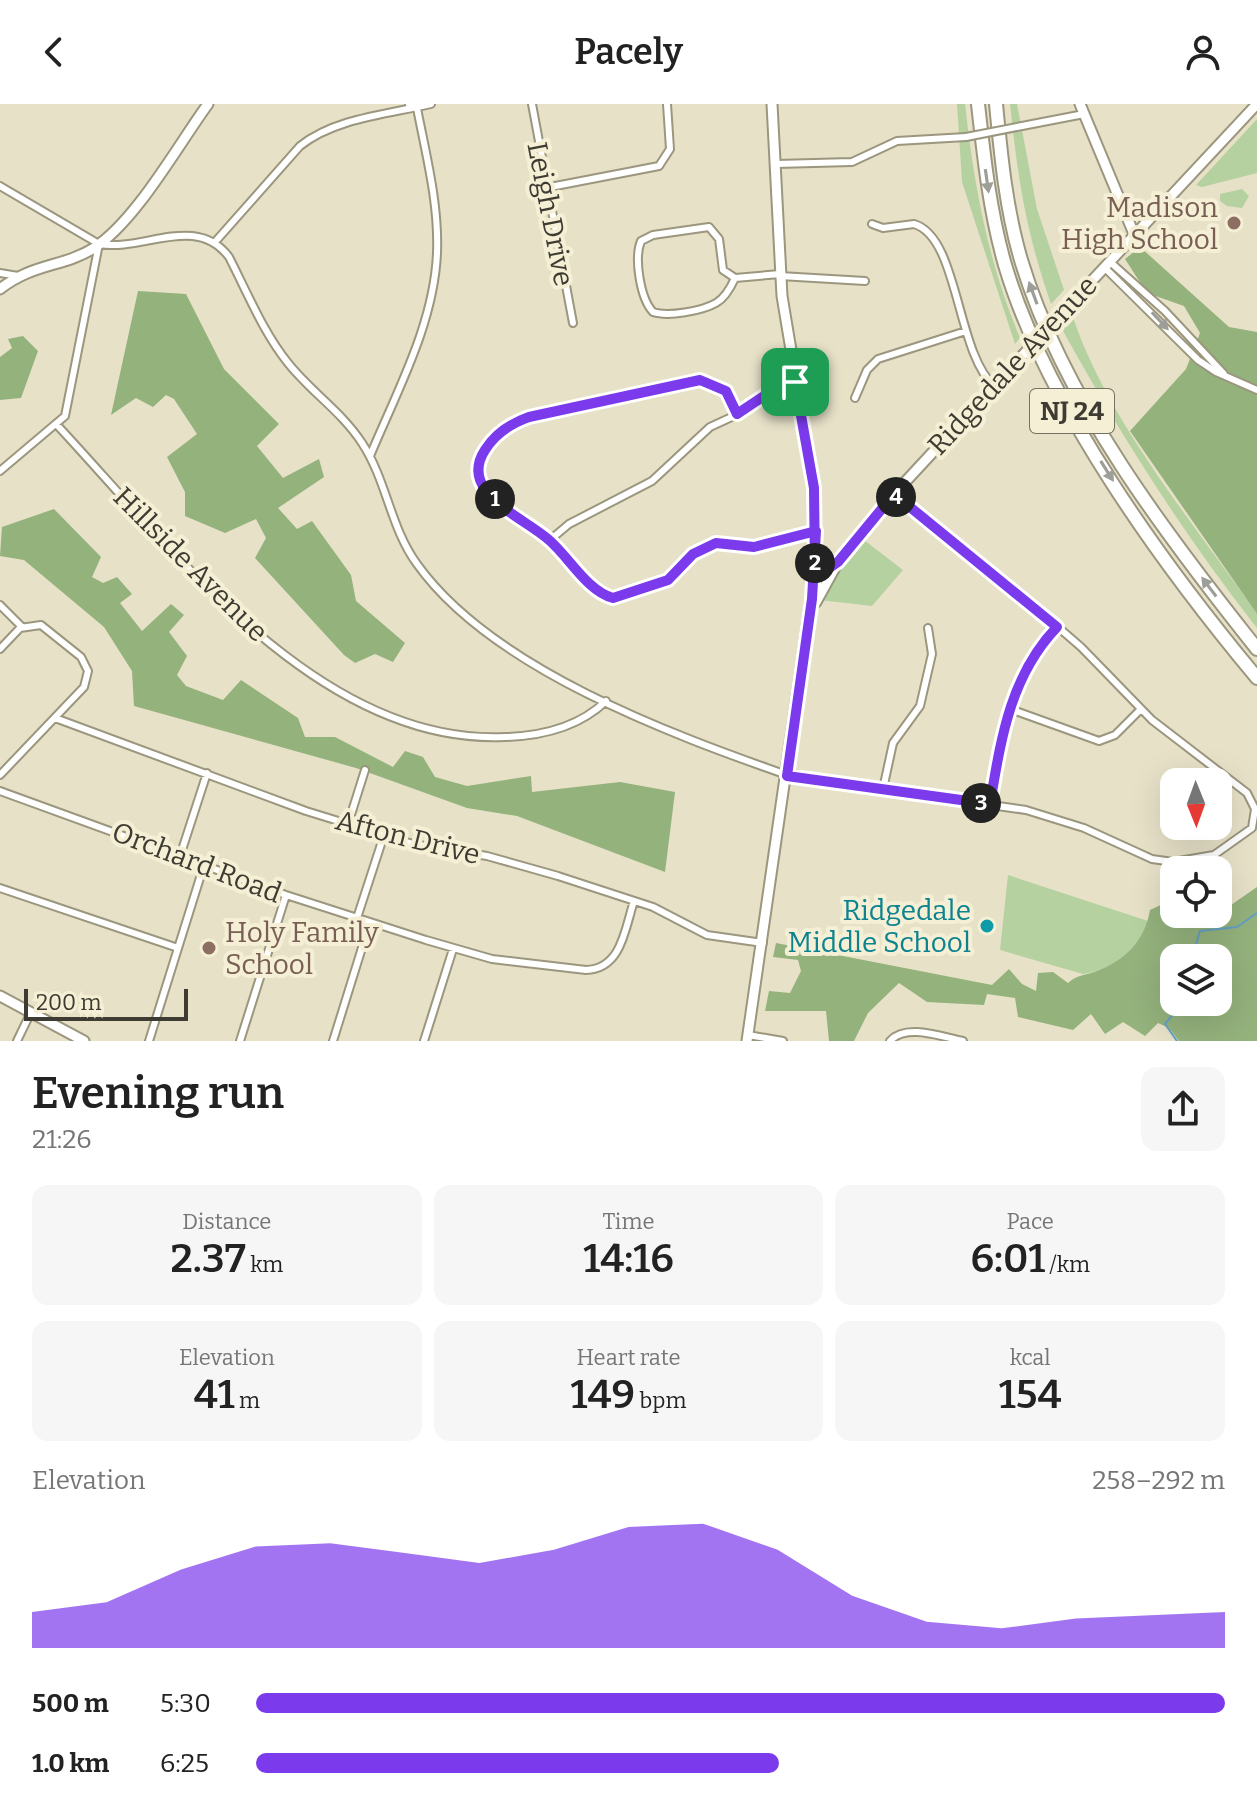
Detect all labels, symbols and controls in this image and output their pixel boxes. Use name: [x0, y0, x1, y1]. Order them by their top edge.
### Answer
icon: back: [32, 30, 76, 74]
text: Pacely: [574, 30, 683, 74]
icon: person: [1181, 30, 1225, 74]
street label: Leigh Drive: [520, 139, 581, 289]
one-way arrow: [981, 169, 994, 194]
place label: Madison High School: [1061, 191, 1218, 256]
marker: Madison High School: [1225, 214, 1243, 232]
street label: Ridgedale Avenue: [921, 269, 1104, 462]
one-way arrow: [1026, 281, 1039, 305]
one-way arrow: [1150, 311, 1168, 330]
pin: [761, 348, 829, 416]
icon: arrive: [773, 360, 817, 404]
road number: NJ 24: [1030, 389, 1114, 433]
one-way arrow: [1100, 460, 1114, 482]
pin: 4: [876, 477, 916, 517]
pin: 1: [475, 479, 515, 519]
street label: Hillside Avenue: [107, 480, 275, 648]
text: 4: [889, 483, 903, 510]
text: 1: [490, 485, 500, 512]
pin: 2: [795, 543, 835, 583]
text: 2: [809, 549, 821, 576]
one-way arrow: [1202, 577, 1218, 597]
north arrow: [1160, 768, 1232, 840]
map controls: [1160, 768, 1232, 1016]
pin: 3: [961, 783, 1001, 823]
text: 3: [975, 789, 987, 816]
street label: Afton Drive: [332, 804, 483, 871]
street label: Orchard Road: [108, 815, 286, 910]
button: locate: [1160, 856, 1232, 928]
place label: Ridgedale Middle School: [788, 894, 971, 959]
place label: Holy Family School: [225, 916, 379, 981]
marker: Ridgedale Middle School: [978, 917, 996, 935]
marker: Holy Family School: [200, 939, 218, 957]
button: layers: [1160, 944, 1232, 1016]
scale bar: [24, 985, 188, 1021]
text: 200 m: [36, 989, 102, 1016]
text: Evening run: [32, 1067, 284, 1120]
button: share: [1141, 1067, 1225, 1151]
text: 21:26: [32, 1124, 92, 1155]
text: Distance: [182, 1208, 271, 1235]
text: Time: [603, 1208, 654, 1235]
text: Pace: [1006, 1208, 1054, 1235]
text: 2.37: [170, 1235, 246, 1283]
text: 14:16: [583, 1235, 674, 1283]
text: 6:01: [970, 1235, 1045, 1283]
text: km: [246, 1251, 283, 1278]
text: /km: [1045, 1251, 1090, 1278]
text: Elevation: [179, 1344, 275, 1371]
text: Heart rate: [576, 1344, 681, 1371]
text: kcal: [1010, 1344, 1051, 1371]
text: 41: [194, 1371, 235, 1419]
text: 149: [571, 1371, 635, 1419]
text: 154: [999, 1371, 1062, 1419]
text: m: [235, 1387, 260, 1414]
text: bpm: [635, 1387, 686, 1414]
text: Elevation: [32, 1465, 145, 1496]
text: 258–292 m: [1092, 1465, 1225, 1496]
text: 500 m: [32, 1688, 109, 1719]
text: 5:30: [160, 1688, 211, 1719]
text: 1.0 km: [32, 1748, 109, 1779]
text: 6:25: [160, 1748, 209, 1779]

